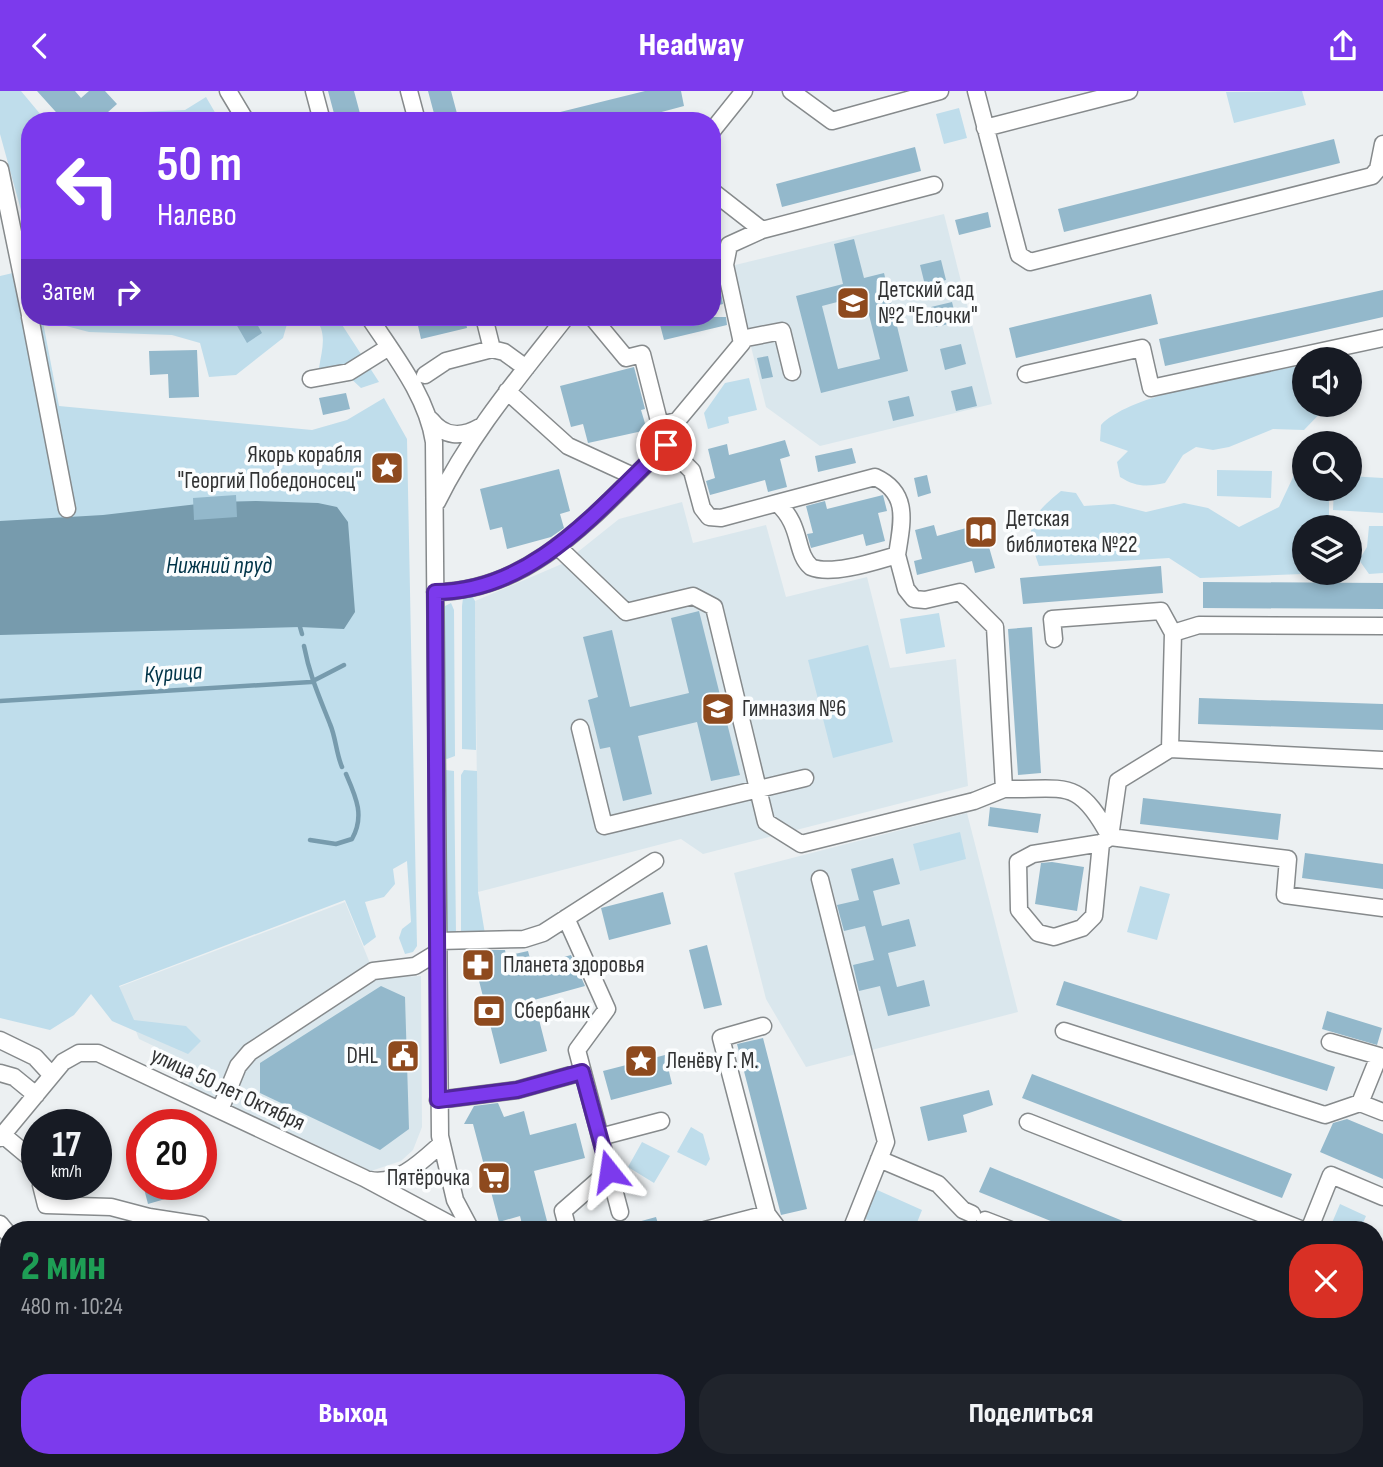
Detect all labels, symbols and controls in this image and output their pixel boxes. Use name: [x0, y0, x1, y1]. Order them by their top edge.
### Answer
text: Headway: [639, 26, 744, 65]
icon: back: [21, 27, 59, 65]
icon: share: [1324, 27, 1362, 65]
text: 50 m: [157, 136, 242, 195]
icon: left: [42, 140, 133, 231]
text: Налево: [157, 196, 237, 235]
icon: right: [109, 273, 147, 311]
place label: Детский сад №2 "Елочки": [878, 276, 978, 330]
text: Затем: [42, 277, 95, 308]
school or university icon: Детский сад №2 "Елочки": [834, 284, 872, 322]
map controls: [1292, 347, 1362, 585]
button: sound: [1292, 347, 1362, 417]
pin: [636, 415, 696, 475]
icon: arrive: [647, 426, 685, 464]
button: search: [1292, 431, 1362, 501]
place label: Якорь корабля "Георгий Победоносец": [177, 441, 362, 495]
place icon: Якорь корабля "Георгий Победоносец": [368, 449, 406, 487]
place label: Детская библиотека №22: [1006, 505, 1137, 559]
library icon: Детская библиотека №22: [962, 513, 1000, 551]
button: layers: [1292, 515, 1362, 585]
water label: Нижний пруд: [166, 551, 272, 580]
water label: Курица: [143, 656, 203, 690]
school or university icon: Гимназия №6: [699, 690, 737, 728]
place label: Гимназия №6: [742, 695, 846, 723]
pharmacy icon: Планета здоровья: [459, 946, 497, 984]
place label: Планета здоровья: [503, 951, 644, 979]
bank icon: Сбербанк: [470, 992, 508, 1030]
place label: Сбербанк: [514, 997, 590, 1025]
public building icon: DHL: [384, 1037, 422, 1075]
street label: улица 50 лет Октября: [146, 1041, 310, 1137]
place label: DHL: [346, 1042, 378, 1070]
place icon: Ленёву Г. М.: [622, 1042, 660, 1080]
place label: Ленёву Г. М.: [666, 1047, 759, 1075]
speed limit sign: 20: [126, 1109, 217, 1200]
text: 17: [52, 1124, 81, 1167]
position arrow: [572, 1134, 646, 1208]
supermarket icon: Пятёрочка: [475, 1159, 513, 1197]
text: km/h: [51, 1161, 82, 1182]
place label: Пятёрочка: [387, 1164, 470, 1192]
text: 2 мин: [21, 1241, 106, 1292]
button: close: [1289, 1244, 1363, 1318]
text: 480 m · 10:24: [21, 1293, 123, 1321]
button: Выход: [21, 1374, 685, 1454]
button: Поделиться: [699, 1374, 1363, 1454]

